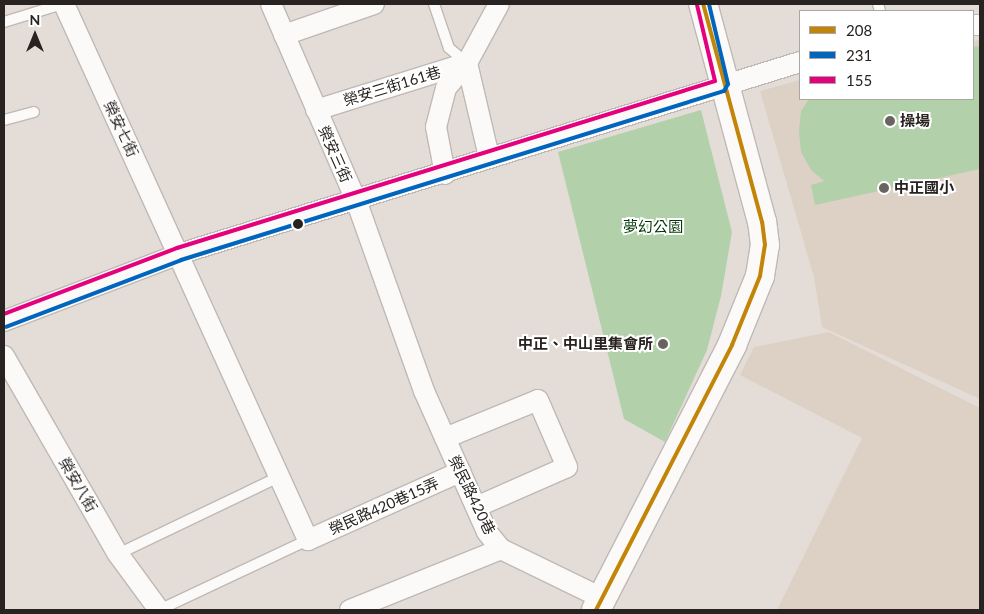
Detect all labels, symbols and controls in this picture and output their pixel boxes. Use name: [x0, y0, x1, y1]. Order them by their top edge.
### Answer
north arrow: [10, 10, 60, 60]
legend: [799, 10, 974, 100]
text: N: [30, 11, 40, 28]
text: 208: [846, 21, 872, 39]
text: 231: [846, 46, 872, 64]
street label: 榮安三街161巷: [341, 63, 443, 109]
text: 155: [846, 71, 872, 89]
street label: 榮安七街: [100, 98, 142, 160]
place label: 操場: [900, 112, 930, 130]
marker: 操場: [884, 115, 896, 127]
street label: 榮安三街: [315, 123, 355, 185]
place label: 中正國小: [894, 179, 954, 197]
marker: 中正國小: [878, 182, 890, 194]
park label: 夢幻公園: [623, 218, 683, 236]
unlabelled marker: [293, 219, 303, 229]
place label: 中正、中山里集會所: [518, 335, 653, 353]
marker: 中正、中山里集會所: [657, 338, 669, 350]
street label: 榮民路420巷: [445, 452, 499, 538]
street label: 榮安八街: [55, 455, 101, 515]
street label: 榮民路420巷15弄: [326, 474, 442, 538]

